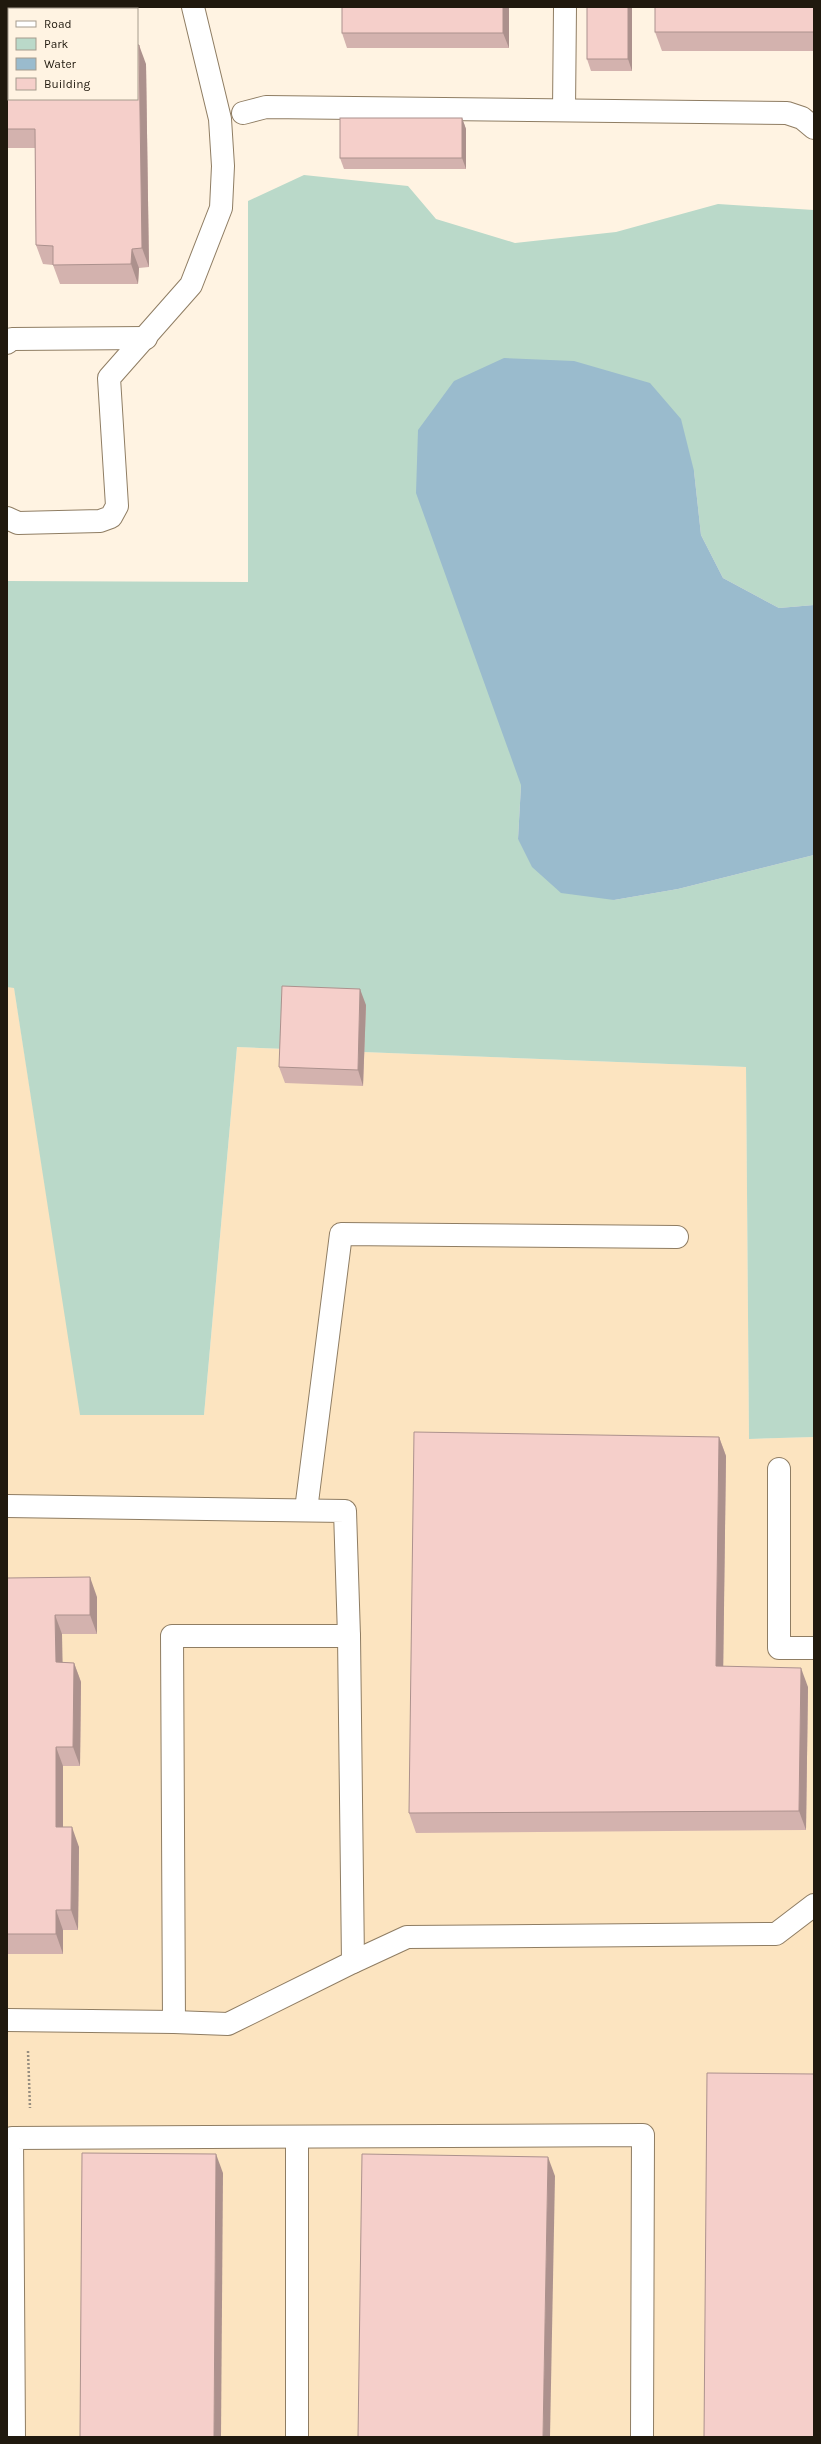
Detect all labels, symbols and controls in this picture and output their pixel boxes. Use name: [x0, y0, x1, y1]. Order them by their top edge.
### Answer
legend: [8, 8, 138, 100]
text: Road: [44, 17, 72, 31]
text: Park: [44, 37, 69, 51]
text: Water: [44, 57, 77, 71]
text: Building: [44, 77, 91, 91]

